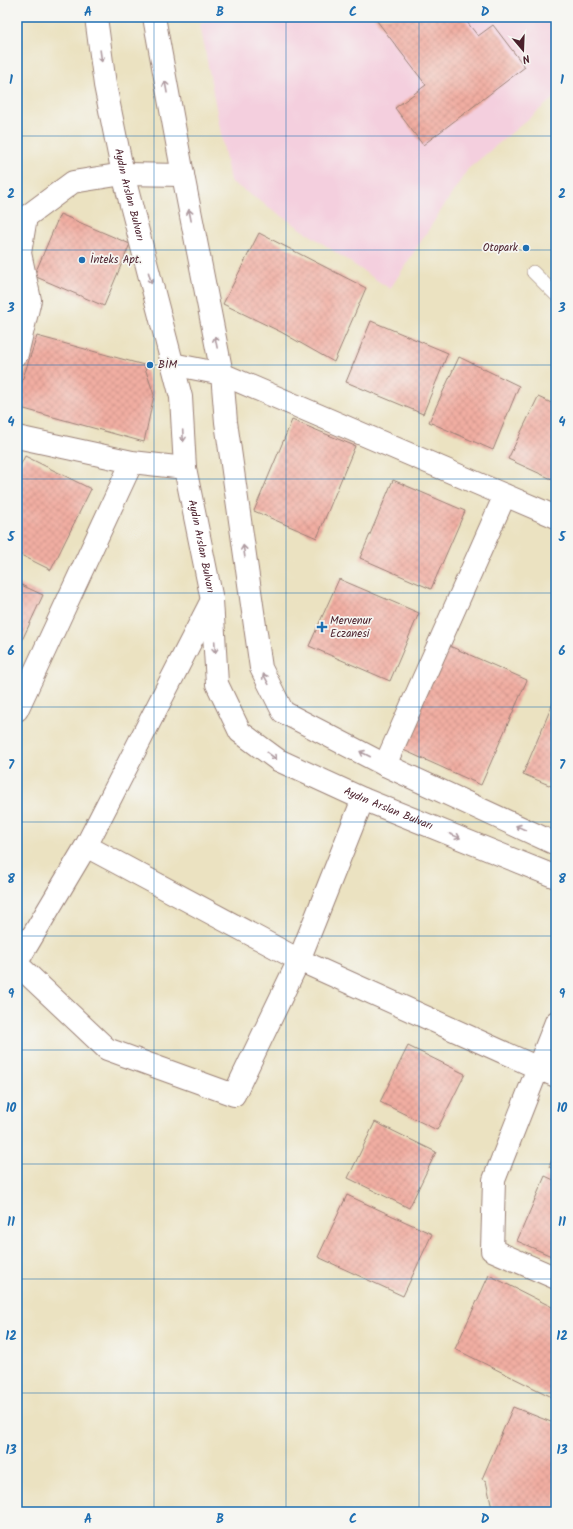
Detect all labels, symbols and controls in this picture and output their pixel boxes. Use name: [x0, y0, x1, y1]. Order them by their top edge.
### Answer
text: A: [84, 2, 92, 23]
text: B: [216, 2, 224, 23]
text: C: [349, 2, 357, 23]
text: D: [481, 2, 490, 23]
north arrow: [503, 30, 543, 70]
one-way arrow: [97, 49, 105, 62]
text: N: [520, 49, 532, 68]
text: 1: [9, 70, 13, 91]
text: 1: [560, 70, 564, 91]
one-way arrow: [162, 81, 170, 94]
street label: Aydın Arslan Bulvarı: [109, 147, 149, 243]
text: 2: [7, 184, 15, 205]
text: 2: [558, 184, 566, 205]
one-way arrow: [186, 208, 194, 221]
place label: Otopark: [483, 239, 519, 257]
marker: Otopark: [521, 243, 531, 253]
place label: İnteks Apt.: [90, 251, 142, 269]
marker: İnteks Apt.: [77, 255, 87, 265]
one-way arrow: [147, 271, 154, 284]
text: 3: [6, 298, 15, 319]
text: 3: [557, 298, 566, 319]
one-way arrow: [211, 336, 219, 349]
place label: BİM: [158, 356, 177, 374]
marker: BİM: [145, 360, 155, 370]
text: 4: [7, 412, 15, 433]
text: 4: [558, 412, 566, 433]
one-way arrow: [180, 429, 187, 442]
street label: Aydın Arslan Bulvarı: [183, 498, 219, 595]
text: 5: [7, 527, 16, 548]
text: 5: [558, 527, 567, 548]
one-way arrow: [240, 545, 248, 558]
place label: Mervenur Eczanesi: [330, 612, 373, 643]
marker: Mervenur Eczanesi: [317, 622, 327, 632]
one-way arrow: [211, 640, 218, 653]
text: 6: [7, 641, 15, 662]
text: 6: [558, 641, 566, 662]
one-way arrow: [262, 673, 269, 685]
one-way arrow: [359, 750, 371, 758]
one-way arrow: [266, 752, 277, 760]
text: 7: [8, 755, 15, 776]
text: 7: [559, 755, 566, 776]
street label: Aydın Arslan Bulvarı: [341, 782, 436, 835]
one-way arrow: [515, 824, 527, 831]
one-way arrow: [448, 832, 460, 840]
text: 8: [7, 869, 15, 890]
text: 8: [558, 869, 566, 890]
text: 9: [8, 984, 15, 1005]
text: 9: [559, 984, 566, 1005]
text: 10: [6, 1098, 17, 1119]
text: 10: [557, 1098, 568, 1119]
text: 11: [7, 1212, 15, 1233]
text: 11: [558, 1212, 566, 1233]
text: 12: [5, 1326, 17, 1347]
text: 12: [556, 1326, 568, 1347]
text: 13: [5, 1440, 17, 1461]
text: 13: [556, 1440, 568, 1461]
text: A: [84, 1509, 92, 1529]
text: B: [216, 1509, 224, 1529]
text: C: [349, 1509, 357, 1529]
text: D: [481, 1509, 490, 1529]

